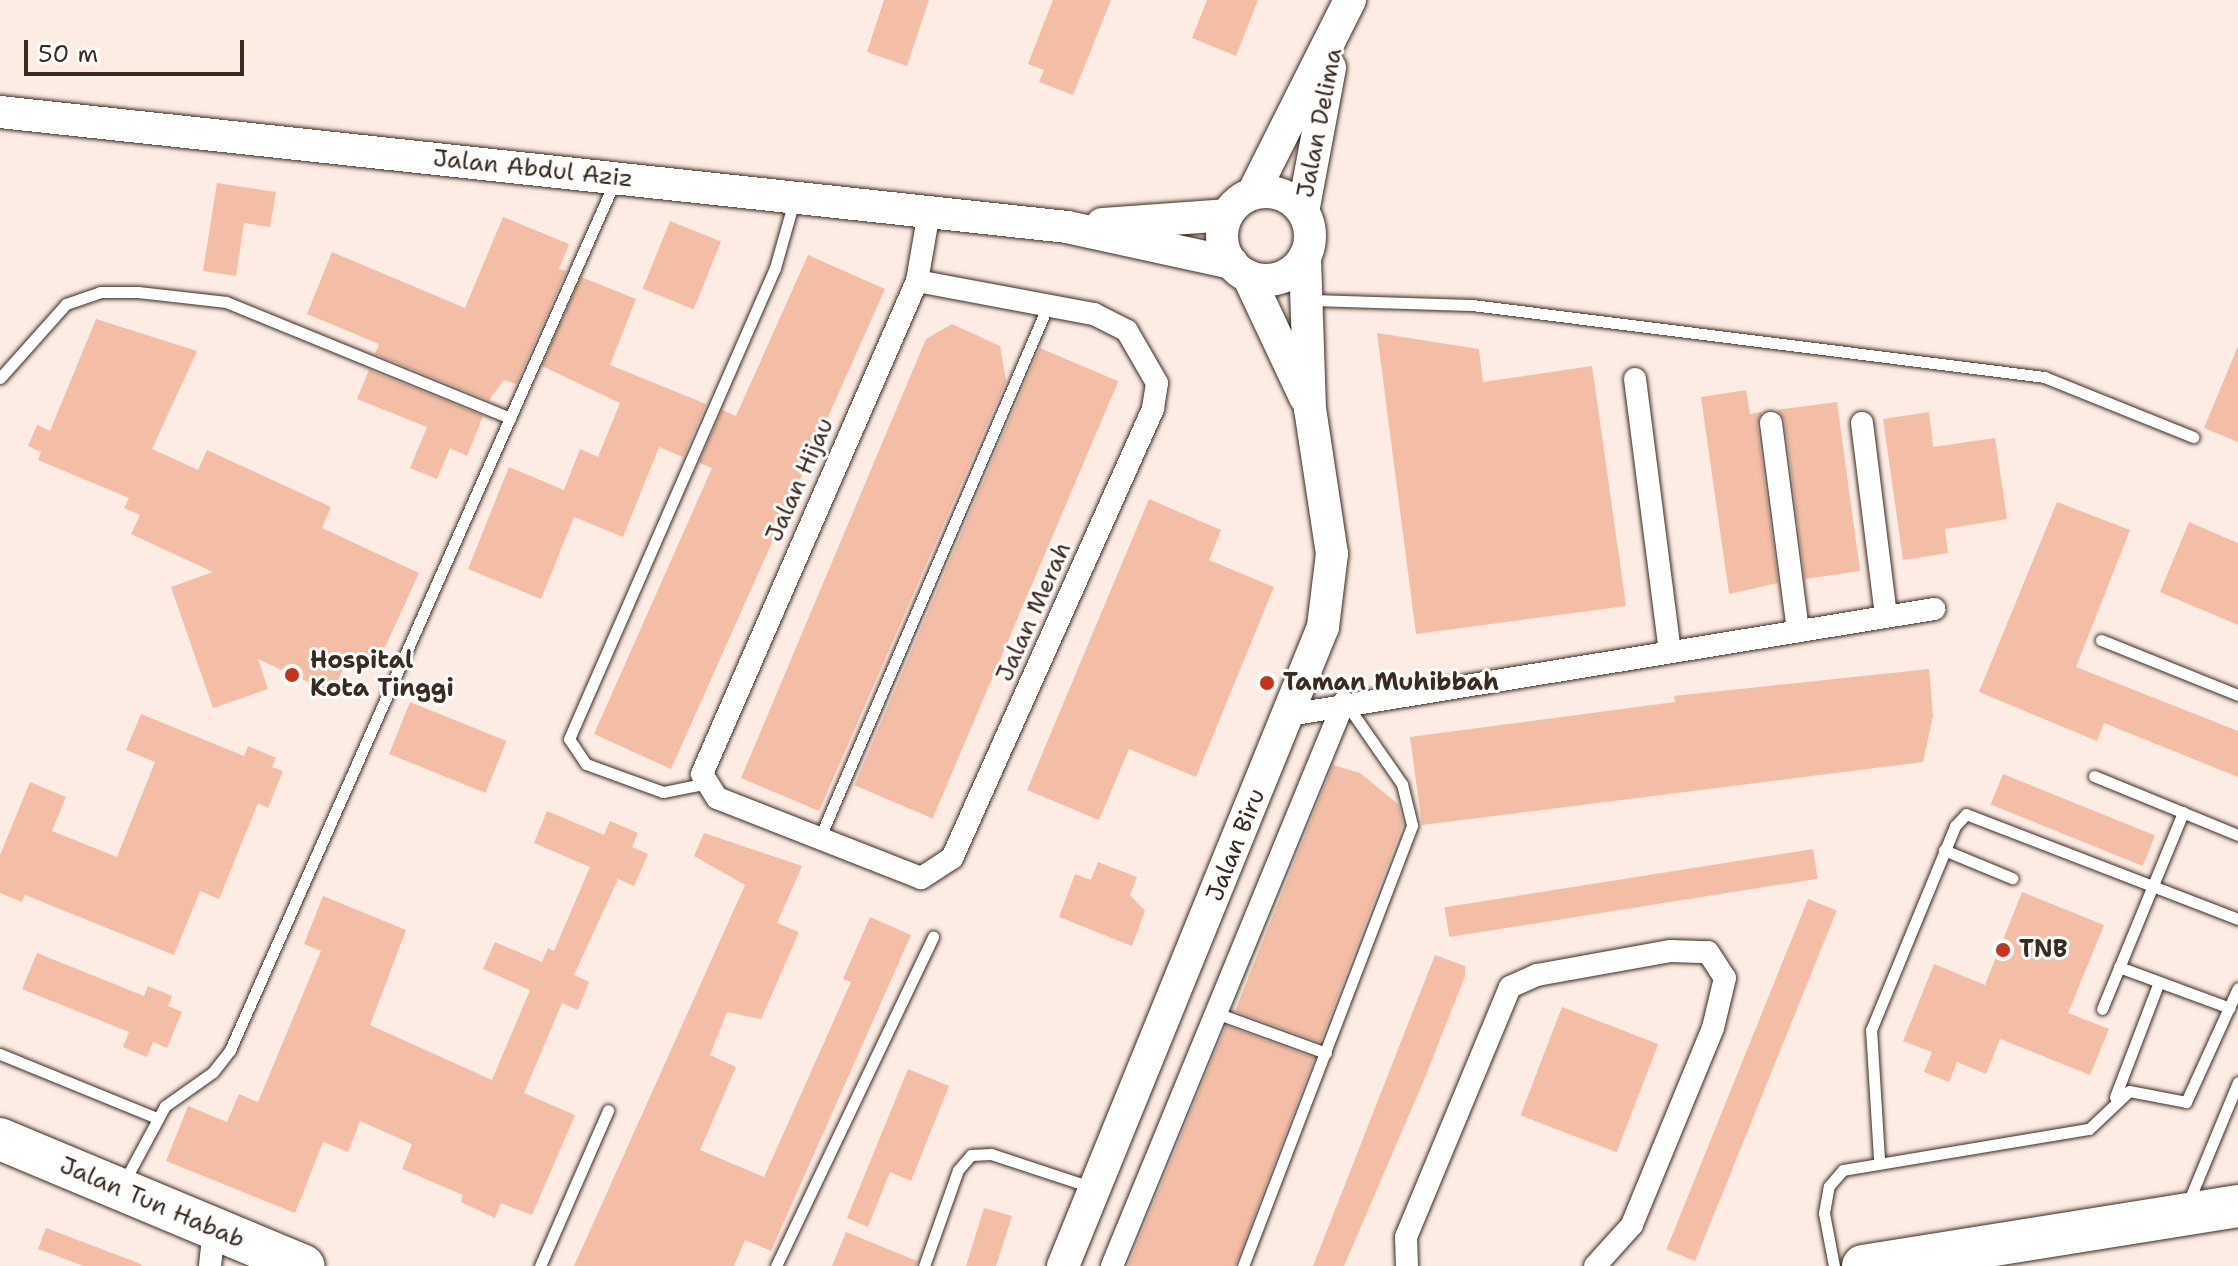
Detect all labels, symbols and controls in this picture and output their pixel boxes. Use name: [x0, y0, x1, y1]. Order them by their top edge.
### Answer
scale bar: [28, 24, 248, 74]
text: 50 m: [38, 38, 98, 70]
street label: Jalan Delima: [1291, 46, 1349, 200]
street label: Jalan Abdul Aziz: [432, 144, 634, 194]
street label: Jalan Hijau: [760, 414, 840, 546]
street label: Jalan Merah: [990, 538, 1078, 686]
place label: Hospital Kota Tinggi: [310, 647, 454, 703]
marker: Hospital Kota Tinggi: [281, 664, 303, 686]
place label: Taman Muhibbah: [1283, 669, 1499, 697]
marker: Taman Muhibbah: [1258, 674, 1276, 692]
street label: Jalan Biru: [1200, 784, 1272, 906]
place label: TNB: [2019, 936, 2068, 964]
marker: TNB: [1994, 941, 2012, 959]
street label: Jalan Tun Habab: [55, 1151, 249, 1255]

